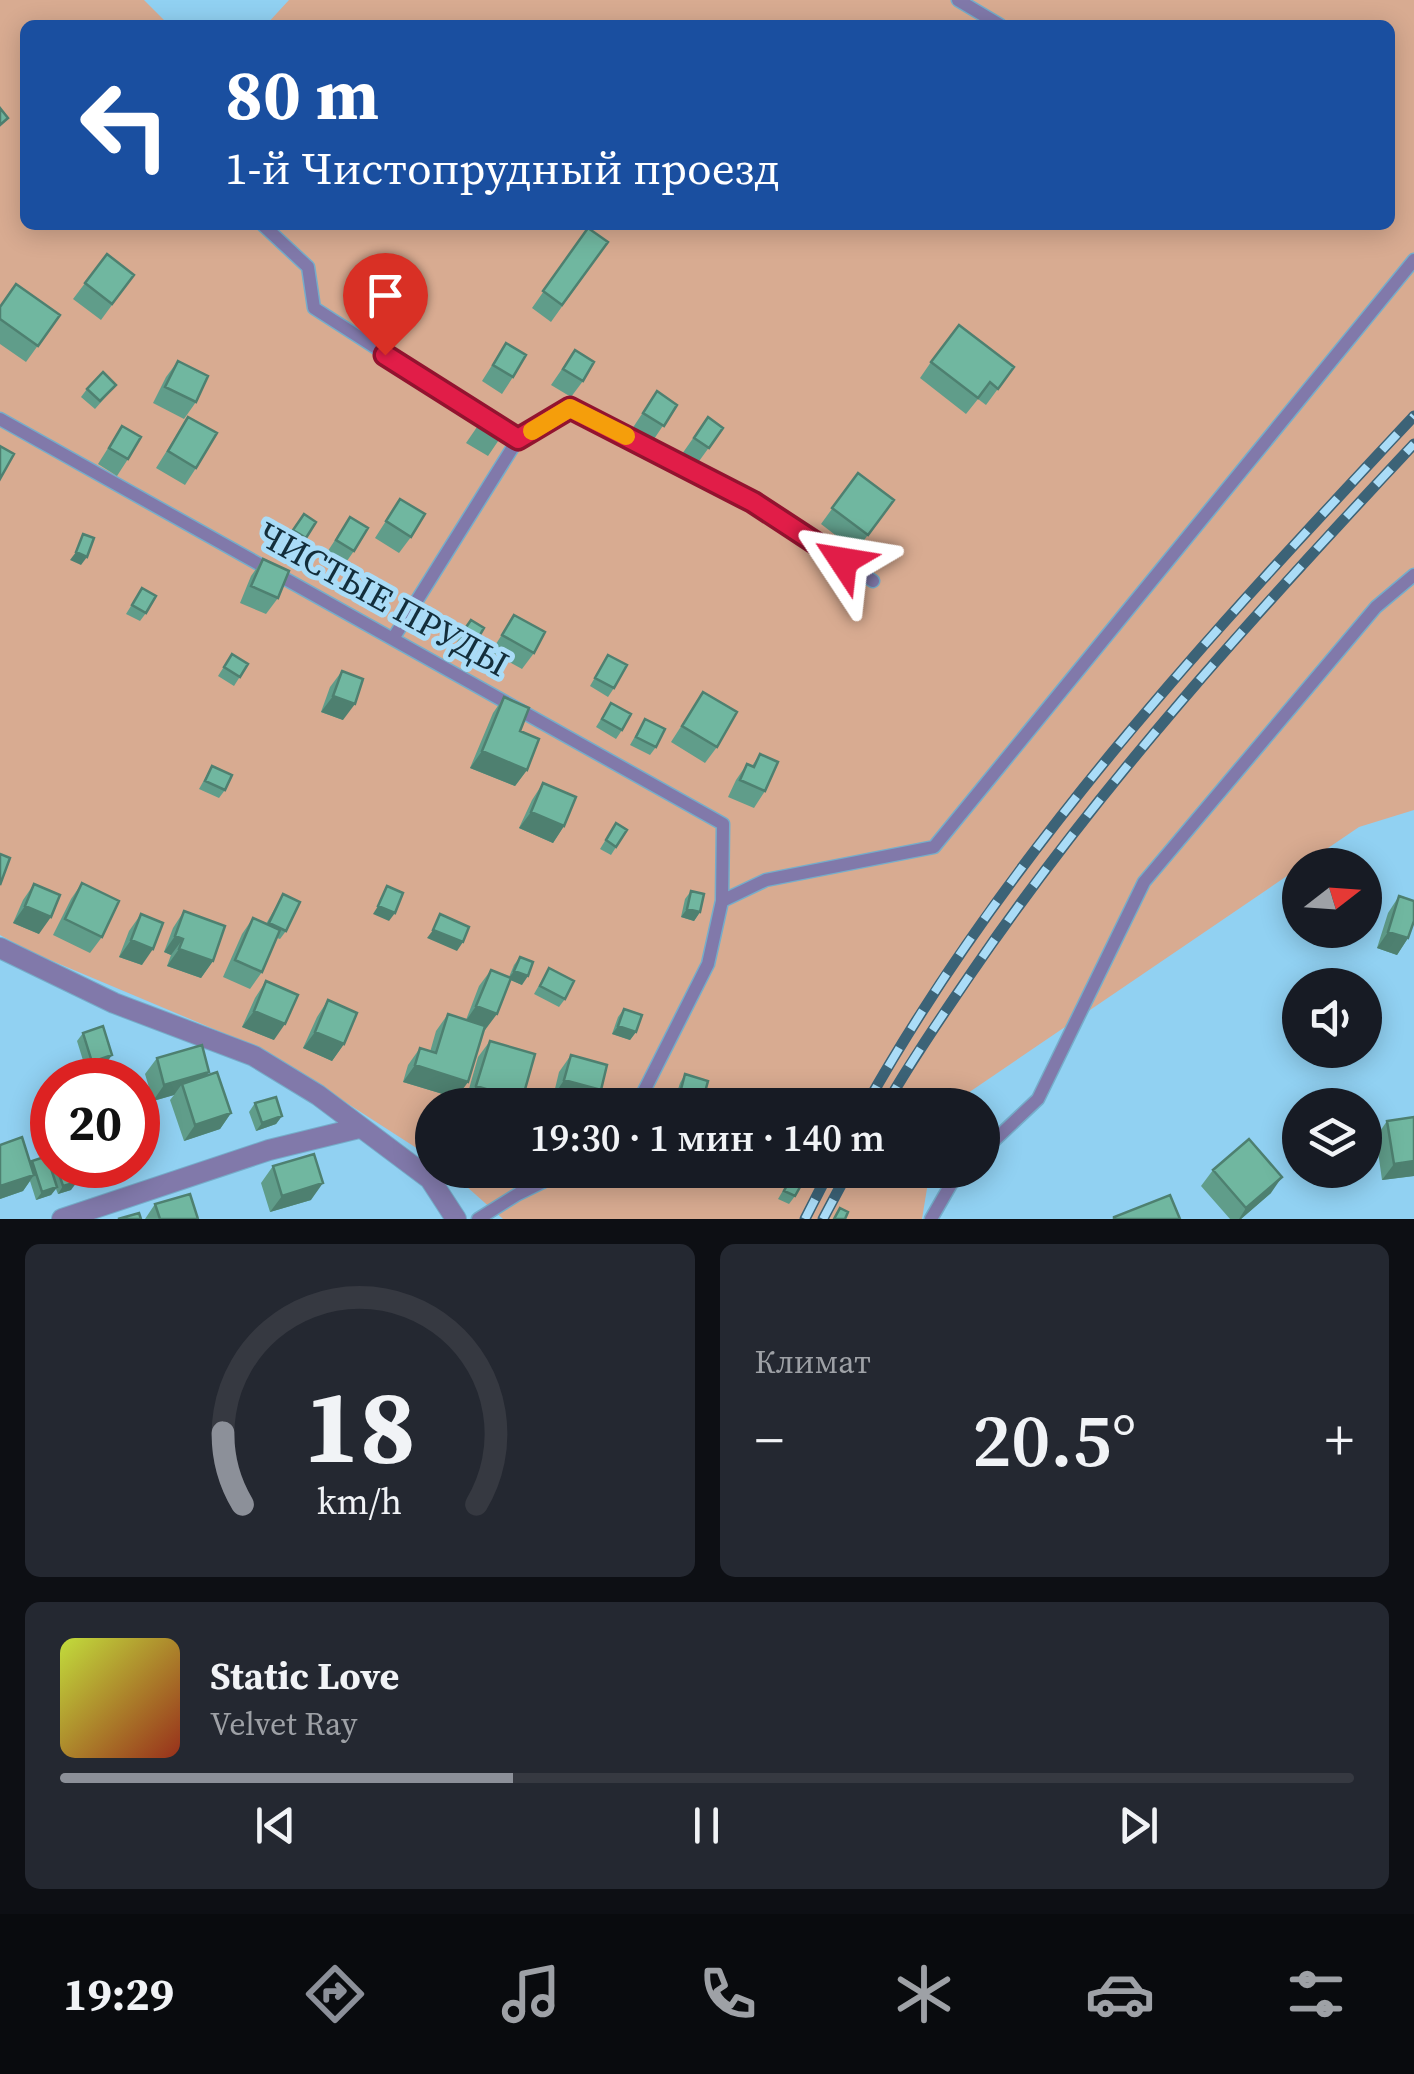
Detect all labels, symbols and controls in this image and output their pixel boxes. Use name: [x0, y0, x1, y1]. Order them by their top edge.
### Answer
text: 80 m: [225, 46, 379, 142]
icon: left: [60, 60, 190, 190]
text: 1-й Чистопрудный проезд: [225, 137, 780, 199]
pin: [343, 253, 428, 356]
icon: arrive: [358, 268, 413, 323]
position arrow: [791, 509, 895, 613]
street label: ЧИСТЫЕ ПРУДЫ: [249, 510, 517, 688]
north arrow: [1282, 848, 1382, 948]
map controls: [1282, 848, 1382, 1188]
button: sound: [1282, 968, 1382, 1068]
speed limit sign: 20: [30, 1058, 160, 1188]
button: layers: [1282, 1088, 1382, 1188]
text: 19:30 · 1 мин · 140 m: [530, 1112, 885, 1164]
text: Климат: [755, 1340, 871, 1384]
text: 18: [303, 1354, 416, 1497]
text: 20.5°: [972, 1388, 1136, 1491]
text: −: [755, 1402, 784, 1477]
text: +: [1325, 1402, 1354, 1477]
text: km/h: [317, 1477, 402, 1526]
text: Static Love: [210, 1650, 399, 1702]
text: Velvet Ray: [210, 1702, 357, 1746]
icon: previous: [248, 1798, 303, 1853]
icon: pause: [679, 1798, 734, 1853]
icon: next: [1111, 1798, 1166, 1853]
icon: directions: [300, 1959, 370, 2029]
icon: music: [496, 1959, 566, 2029]
icon: phone: [693, 1959, 763, 2029]
icon: climate: [889, 1959, 959, 2029]
icon: car: [1085, 1959, 1155, 2029]
icon: filters: [1281, 1959, 1351, 2029]
text: 19:29: [63, 1963, 174, 2025]

